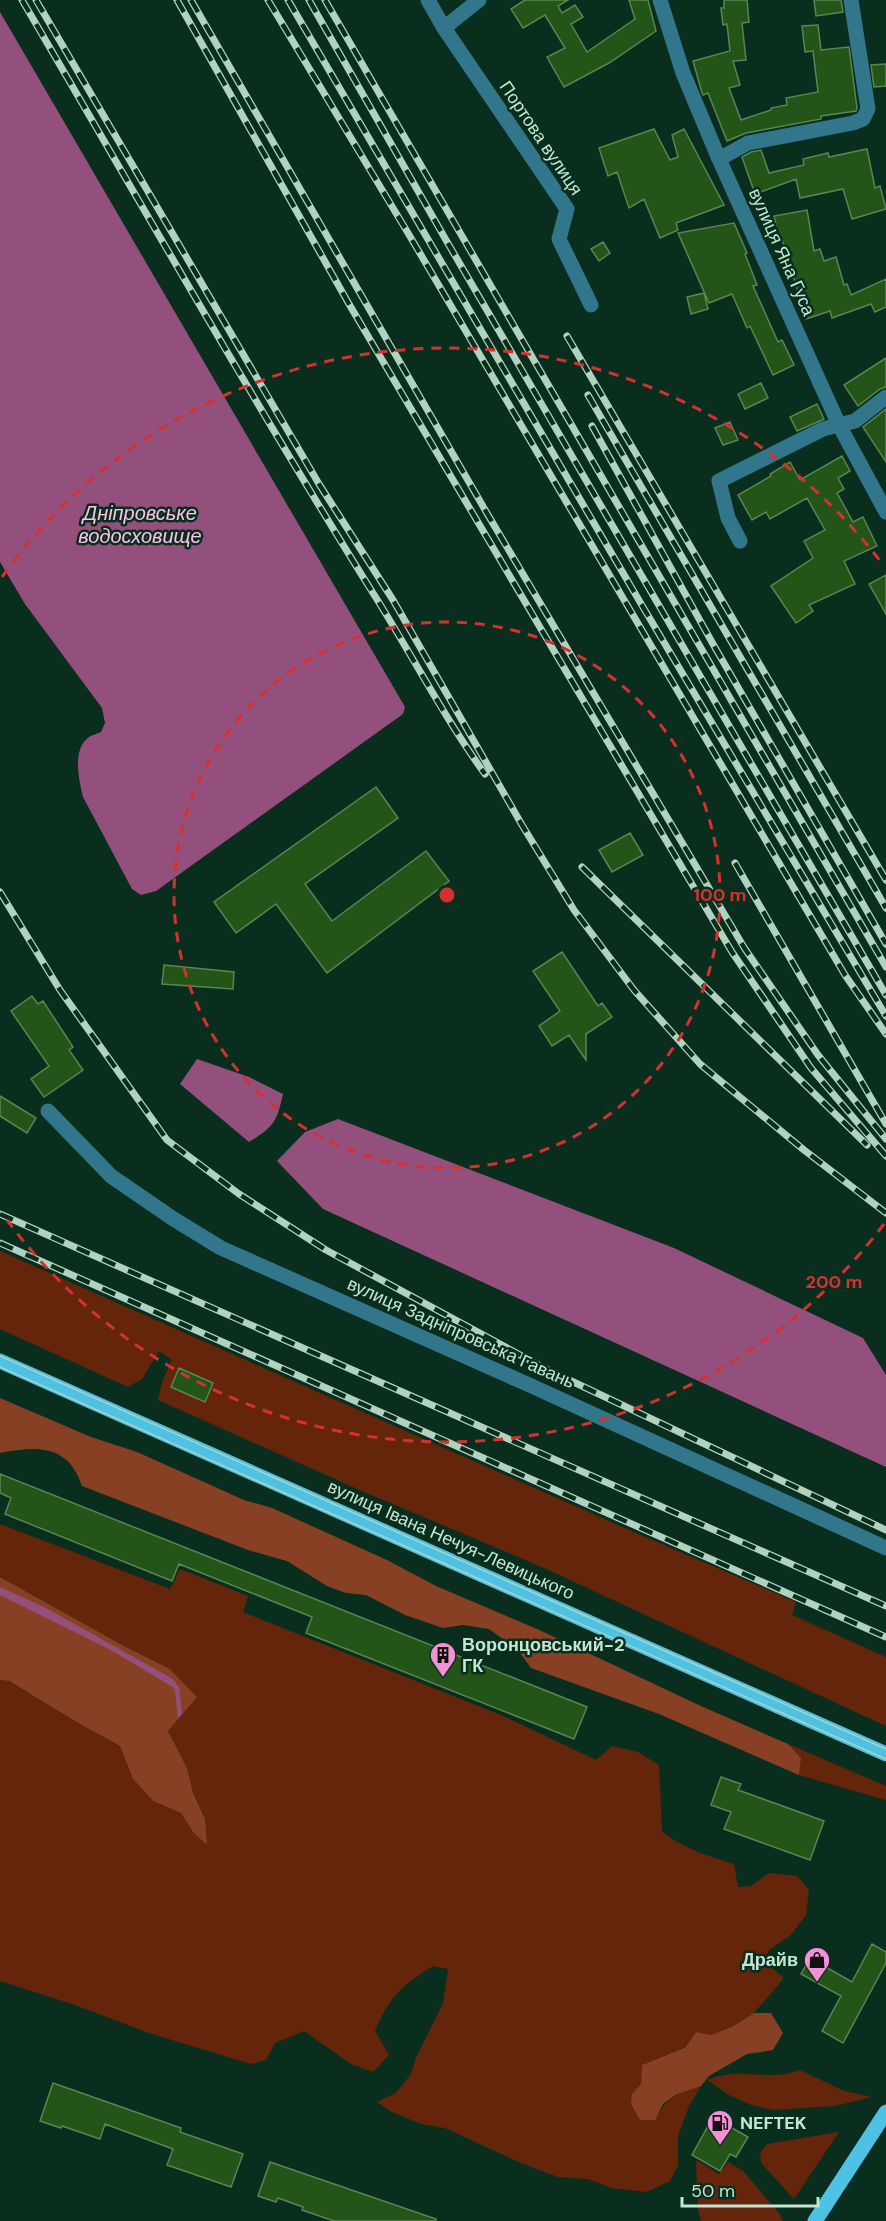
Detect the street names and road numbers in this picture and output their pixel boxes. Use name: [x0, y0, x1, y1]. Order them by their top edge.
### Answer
street label: Портова вулиця: [494, 76, 588, 200]
street label: вулиця Яна Гуса: [743, 184, 821, 320]
street label: вулиця Задніпровська Гавань: [344, 1272, 578, 1394]
street label: вулиця Івана Нечуя-Левицького: [324, 1475, 578, 1605]

